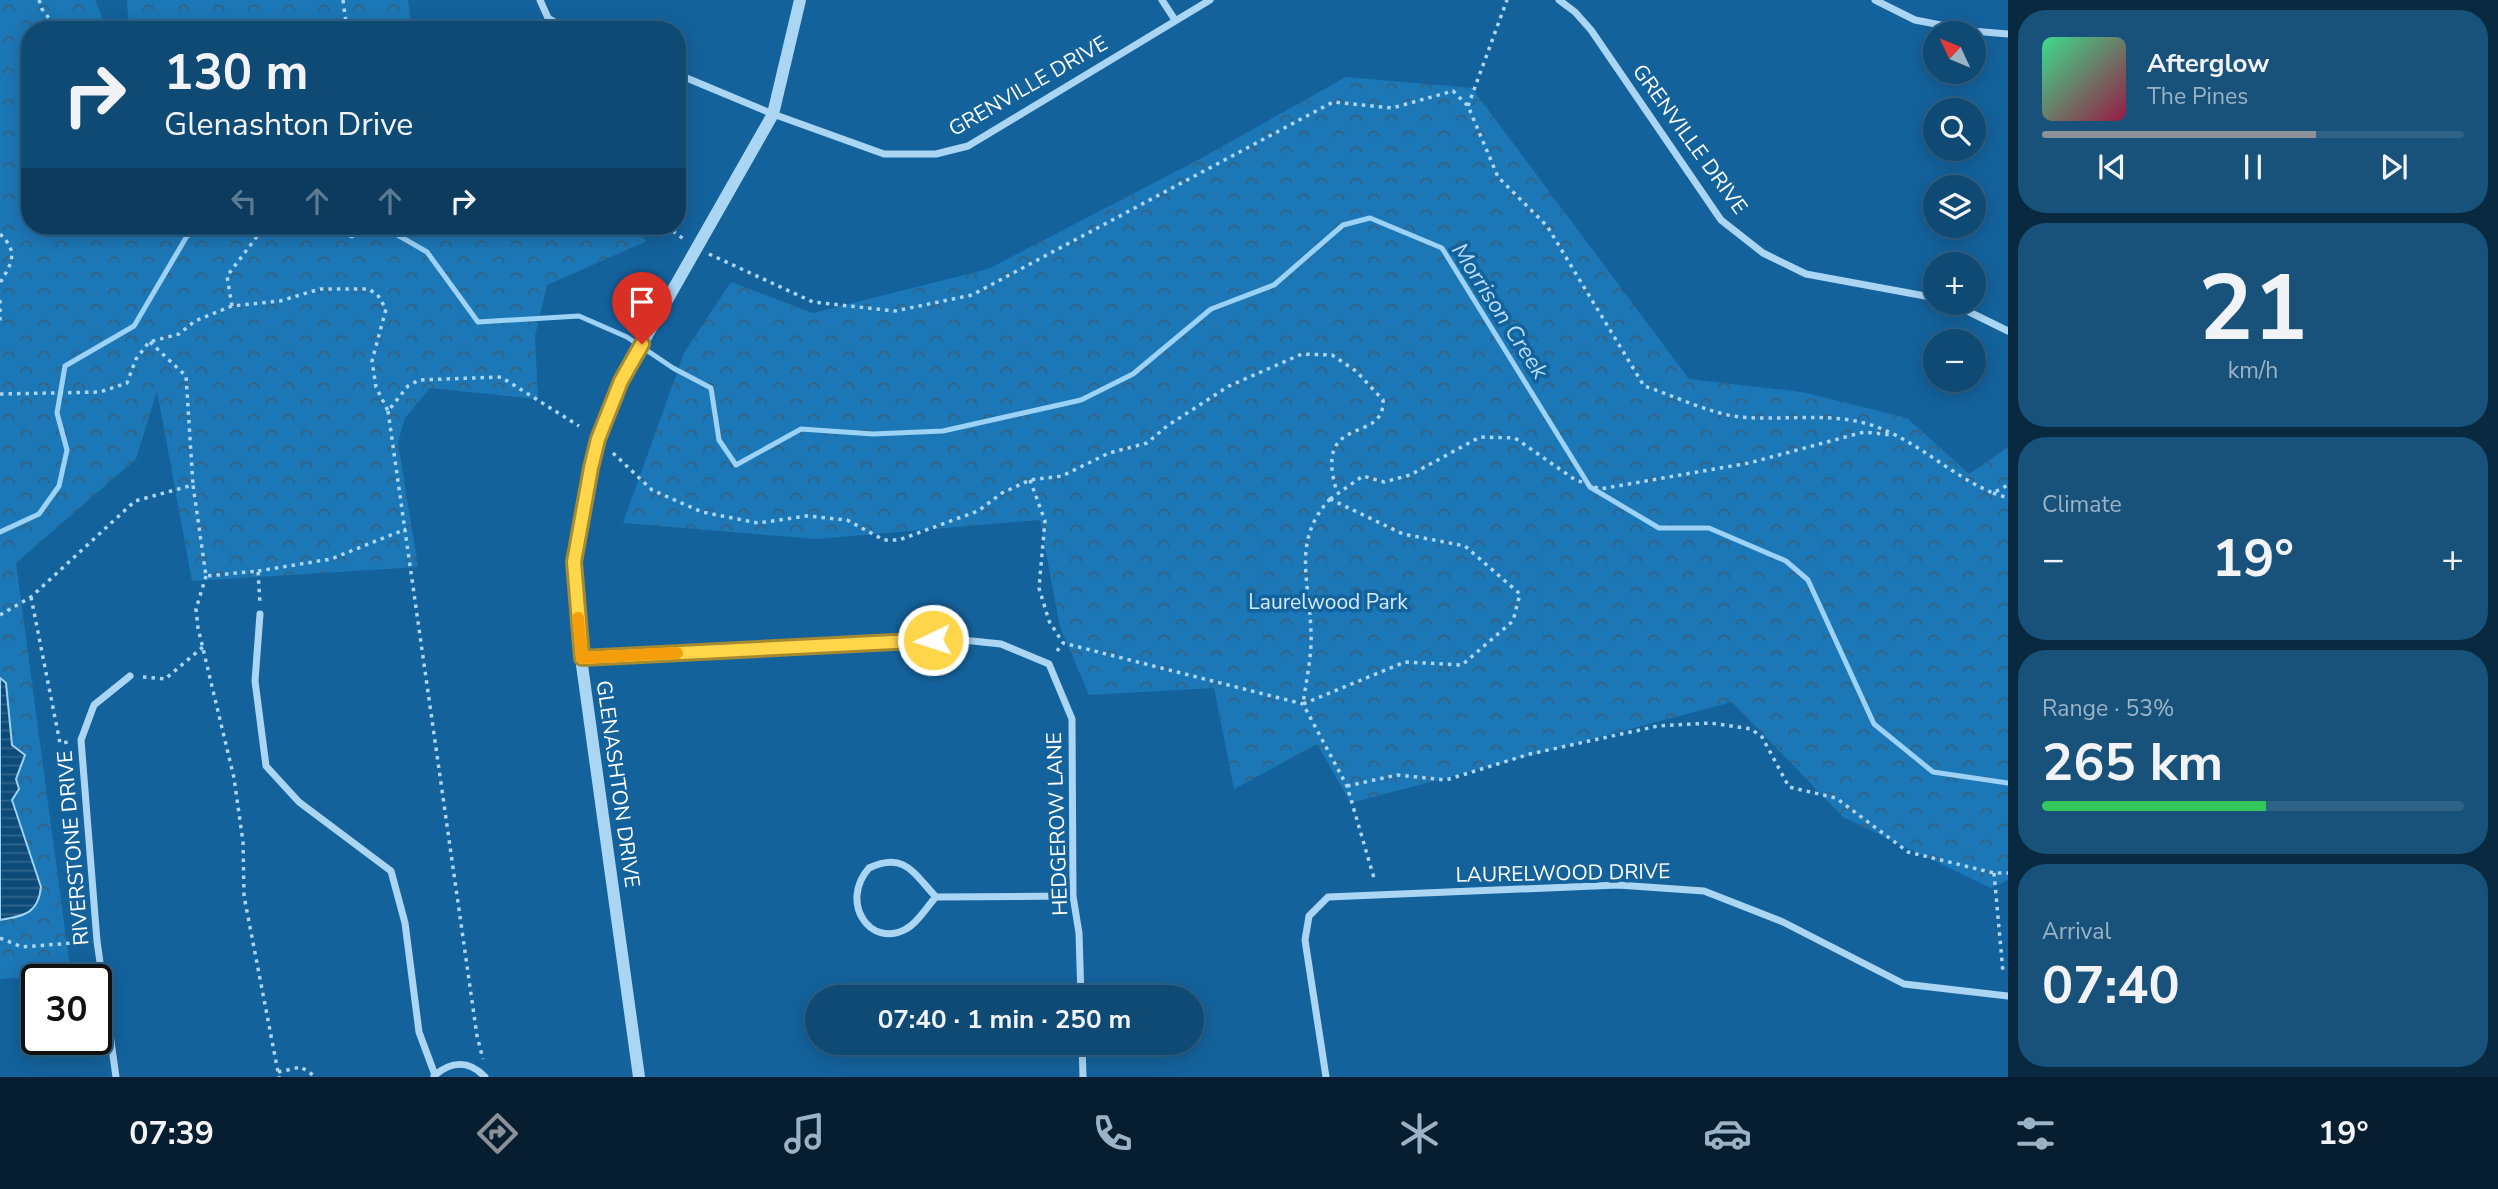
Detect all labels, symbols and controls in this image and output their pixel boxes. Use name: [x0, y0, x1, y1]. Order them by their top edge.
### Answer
north arrow: [1923, 21, 1986, 84]
map controls: [1923, 21, 1986, 392]
street label: GRENVILLE DRIVE: [943, 29, 1113, 143]
text: 130 m: [164, 39, 308, 106]
text: Afterglow: [2147, 46, 2270, 81]
icon: right: [49, 49, 140, 140]
street label: GRENVILLE DRIVE: [1626, 58, 1754, 220]
text: The Pines: [2147, 81, 2248, 112]
button: search: [1923, 98, 1986, 161]
text: Glenashton Drive: [164, 103, 413, 146]
icon: previous: [2093, 148, 2131, 186]
icon: pause: [2234, 148, 2272, 186]
icon: next: [2375, 148, 2413, 186]
button: layers: [1923, 175, 1986, 238]
icon: left: [225, 182, 263, 220]
icon: ahead: [298, 182, 336, 220]
icon: ahead: [371, 182, 409, 220]
icon: right: [444, 182, 482, 220]
water label: Morrison Creek: [1444, 237, 1556, 386]
text: 21: [2198, 247, 2308, 371]
button: +: [1923, 252, 1986, 315]
pin: [612, 272, 672, 344]
icon: arrive: [623, 283, 661, 321]
button: −: [1923, 329, 1986, 392]
text: km/h: [2228, 355, 2278, 386]
text: Climate: [2042, 489, 2122, 520]
text: 19°: [2212, 523, 2294, 594]
text: −: [2042, 534, 2065, 585]
text: +: [2441, 534, 2464, 585]
park label: Laurelwood Park: [1248, 588, 1408, 616]
position arrow: [896, 603, 970, 677]
street label: GLENASHTON DRIVE: [590, 679, 646, 889]
text: Range · 53%: [2042, 693, 2174, 724]
text: 265 km: [2042, 727, 2223, 798]
street label: HEDGEROW LANE: [1040, 732, 1074, 916]
street label: RIVERSTONE DRIVE: [51, 749, 95, 947]
street label: LAURELWOOD DRIVE: [1455, 857, 1671, 889]
text: Arrival: [2042, 916, 2111, 947]
text: 07:40: [2042, 950, 2180, 1021]
speed limit sign: 30: [21, 964, 112, 1055]
text: 07:40 · 1 min · 250 m: [878, 1002, 1131, 1037]
icon: directions: [473, 1109, 522, 1158]
icon: music: [780, 1109, 829, 1158]
icon: phone: [1088, 1109, 1137, 1158]
icon: climate: [1395, 1109, 1444, 1158]
icon: car: [1703, 1109, 1752, 1158]
icon: filters: [2011, 1109, 2060, 1158]
text: 07:39: [129, 1112, 214, 1155]
text: 19°: [2318, 1112, 2369, 1155]

